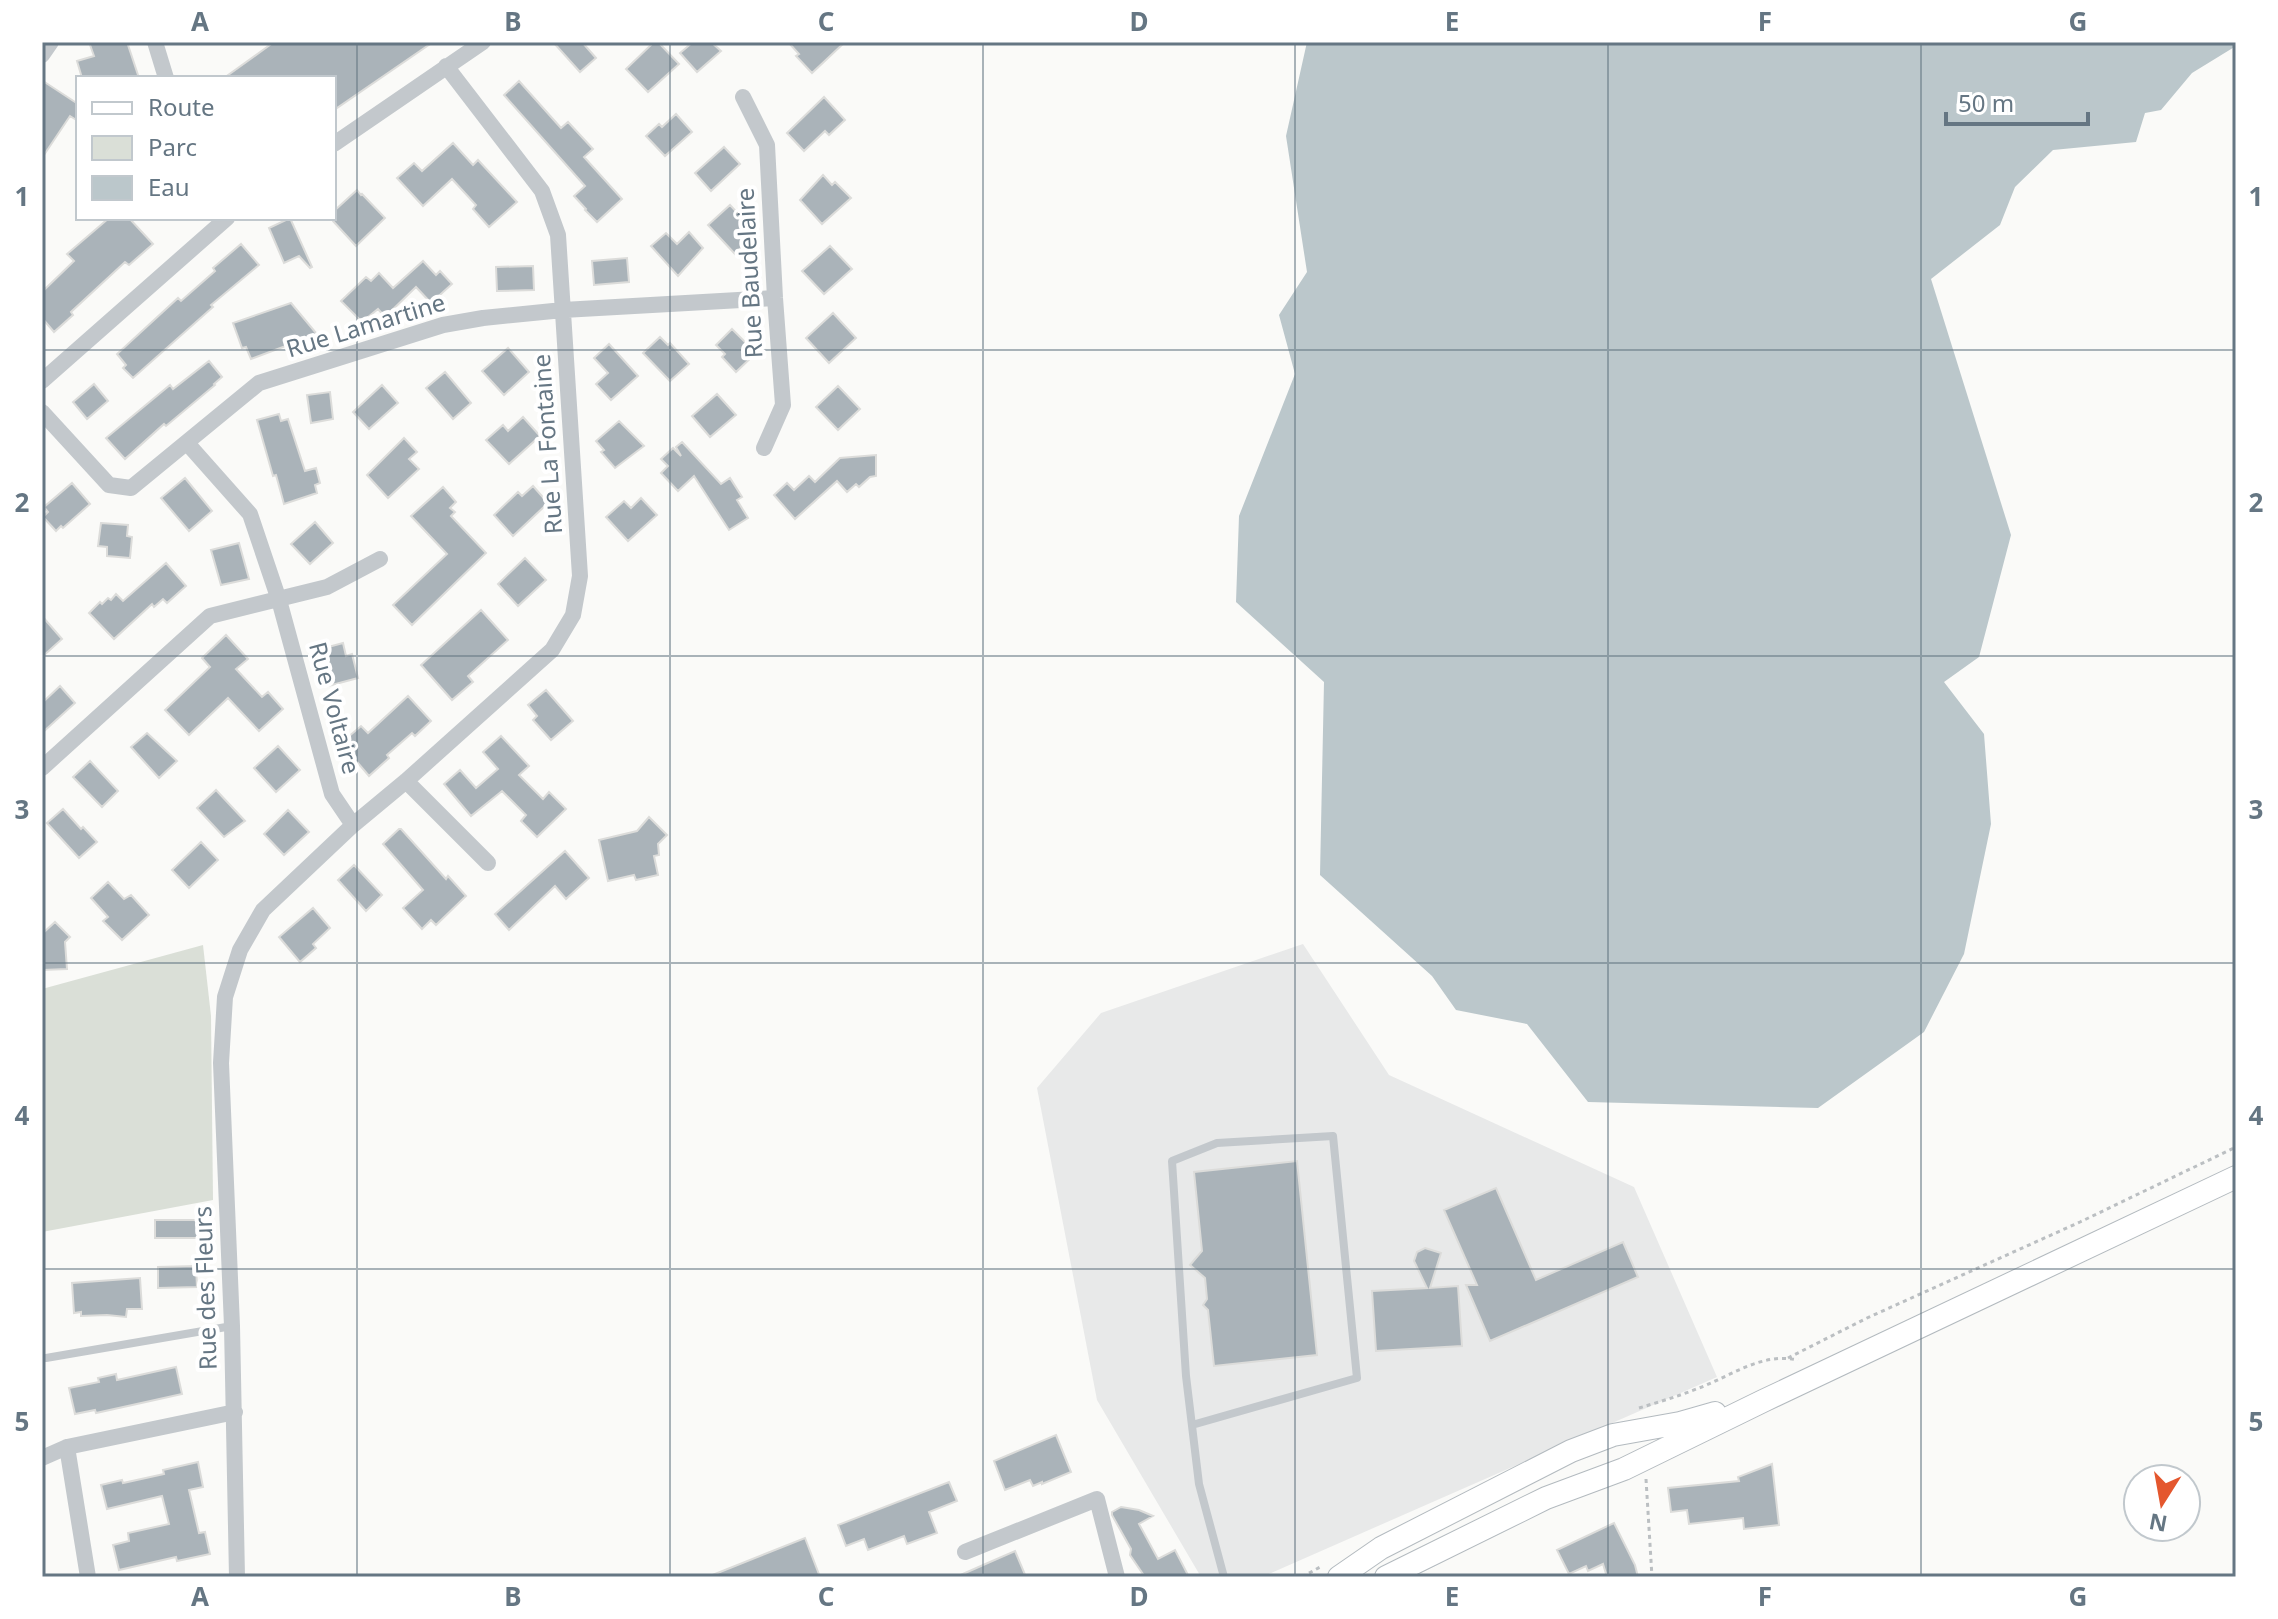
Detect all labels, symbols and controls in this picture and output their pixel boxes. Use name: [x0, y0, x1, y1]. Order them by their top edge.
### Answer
text: A: [191, 3, 209, 39]
text: B: [504, 3, 522, 39]
text: C: [818, 3, 834, 39]
text: D: [1129, 3, 1149, 39]
text: E: [1445, 3, 1459, 39]
text: F: [1758, 3, 1772, 39]
text: G: [2069, 3, 2087, 39]
legend: [76, 76, 336, 220]
scale bar: [1946, 76, 2088, 126]
text: 50 m: [1958, 86, 2014, 119]
text: Route: [148, 90, 214, 123]
text: Parc: [148, 130, 197, 163]
text: Eau: [148, 170, 190, 203]
text: 1: [15, 178, 29, 214]
text: 1: [2249, 178, 2263, 214]
street label: Rue Baudelaire: [728, 187, 769, 359]
street label: Rue Lamartine: [282, 285, 449, 364]
street label: Rue La Fontaine: [524, 353, 569, 535]
text: 2: [15, 484, 30, 520]
text: 2: [2249, 484, 2264, 520]
street label: Rue Voltaire: [302, 638, 369, 777]
text: 3: [15, 791, 29, 827]
text: 3: [2249, 791, 2263, 827]
text: 4: [15, 1097, 30, 1133]
text: 4: [2249, 1097, 2264, 1133]
street label: Rue des Fleurs: [185, 1206, 224, 1371]
text: 5: [15, 1403, 29, 1439]
text: 5: [2249, 1403, 2263, 1439]
north arrow: [2122, 1463, 2202, 1543]
text: N: [2146, 1507, 2170, 1540]
text: A: [191, 1578, 209, 1614]
text: B: [504, 1578, 522, 1614]
text: C: [818, 1578, 834, 1614]
text: D: [1129, 1578, 1149, 1614]
text: E: [1445, 1578, 1459, 1614]
text: F: [1758, 1578, 1772, 1614]
text: G: [2069, 1578, 2087, 1614]

